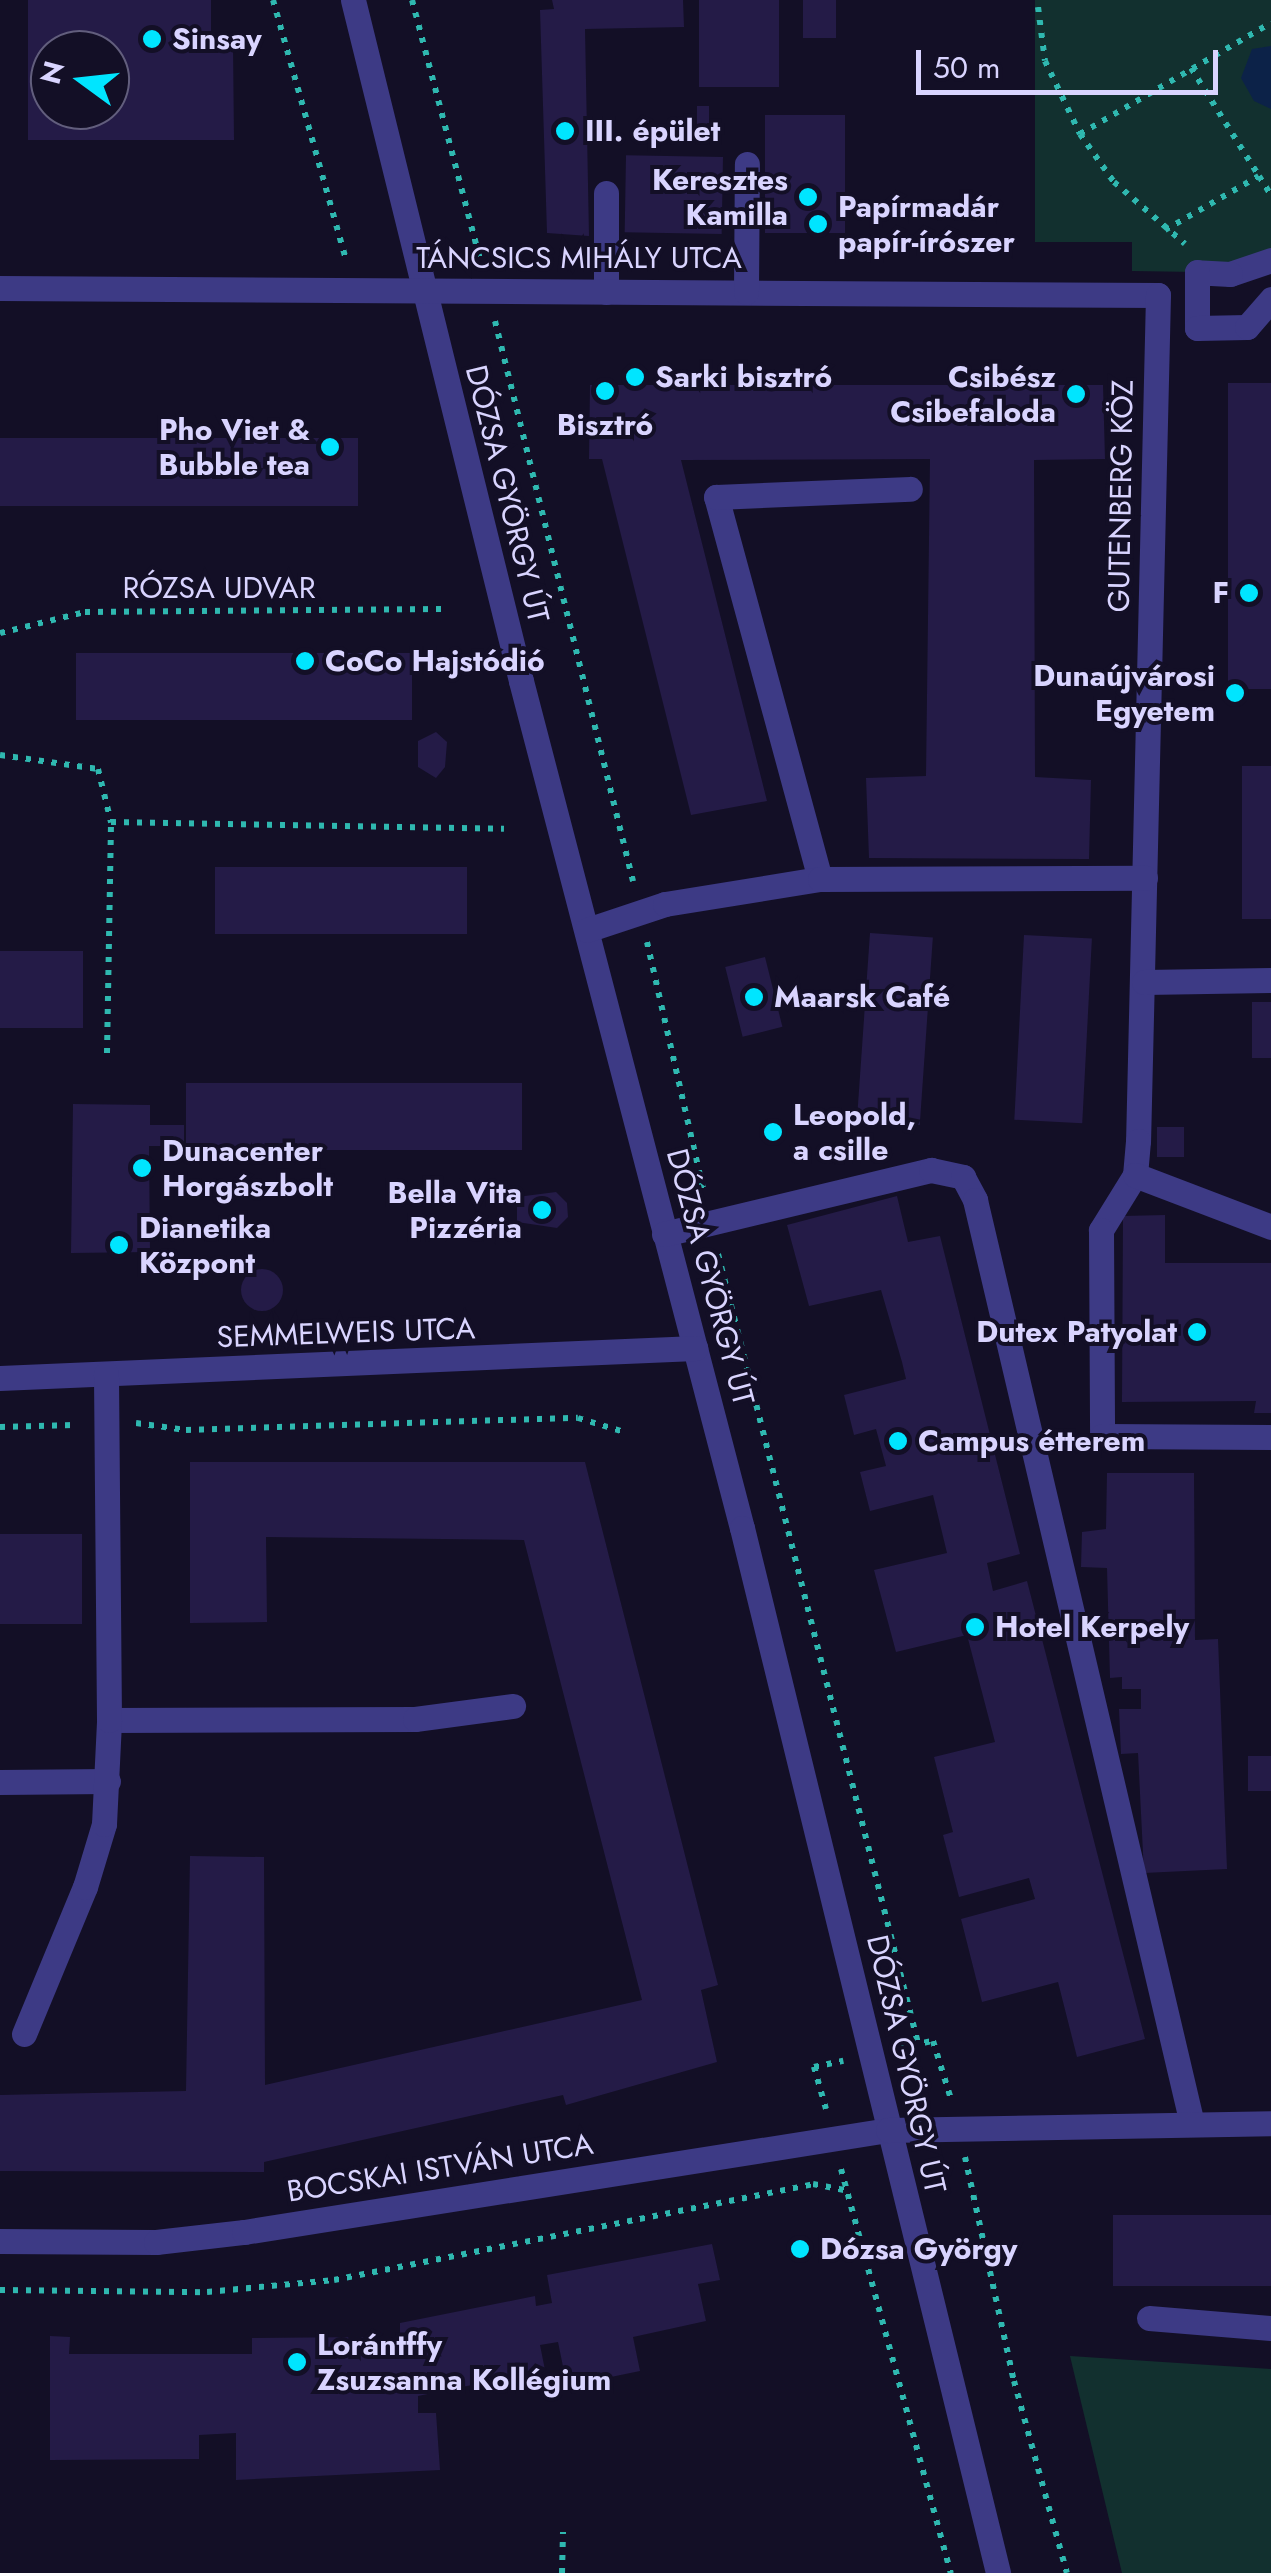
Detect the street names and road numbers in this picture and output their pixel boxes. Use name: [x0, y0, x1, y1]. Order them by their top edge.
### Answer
street label: TÁNCSICS MIHÁLY UTCA: [416, 240, 742, 276]
street label: DÓZSA GYÖRGY ÚT: [458, 362, 556, 626]
street label: GUTENBERG KÖZ: [1101, 379, 1141, 613]
street label: RÓZSA UDVAR: [123, 570, 315, 606]
street label: DÓZSA GYÖRGY ÚT: [658, 1145, 762, 1409]
street label: SEMMELWEIS UTCA: [216, 1310, 476, 1356]
street label: DÓZSA GYÖRGY ÚT: [859, 1931, 953, 2197]
street label: BOCSKAI ISTVÁN UTCA: [285, 2126, 595, 2210]

